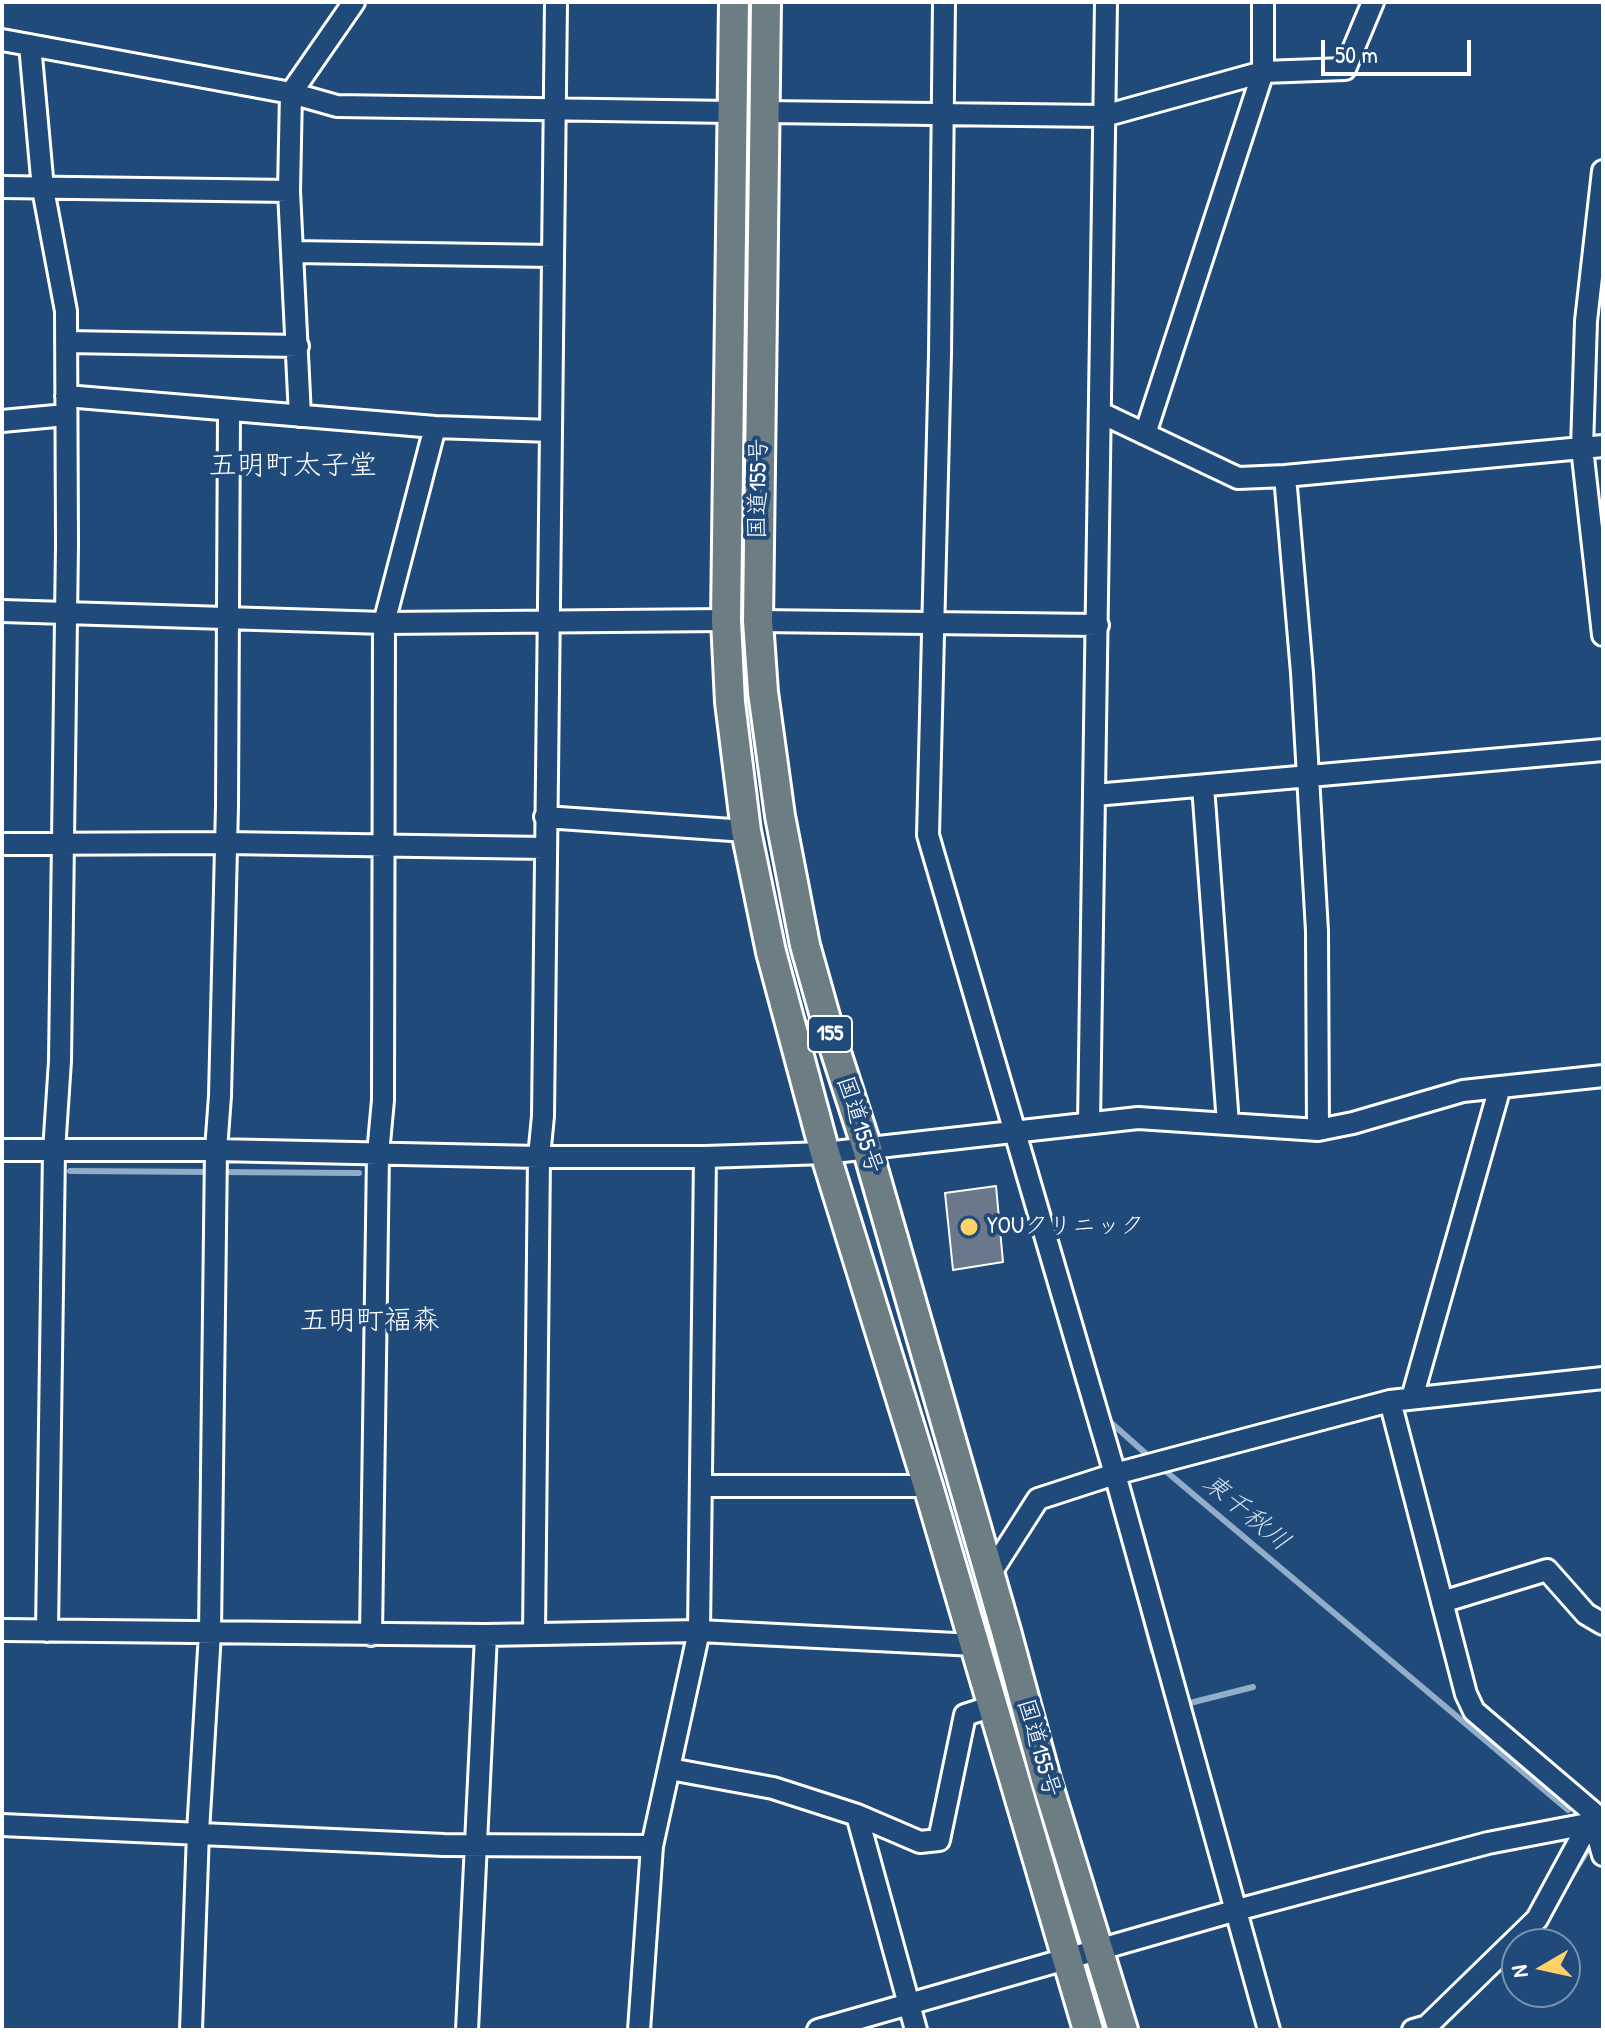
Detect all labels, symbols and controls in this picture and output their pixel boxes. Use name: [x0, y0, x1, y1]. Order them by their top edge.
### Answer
scale bar: [1325, 24, 1475, 74]
text: 50 m: [1335, 38, 1378, 70]
street label: 国道155号: [744, 438, 774, 540]
district label: 五明町太子堂: [209, 450, 377, 484]
road number: 155: [808, 1016, 852, 1052]
street label: 国道155号: [830, 1073, 888, 1177]
place label: YOUクリニック: [987, 1213, 1144, 1241]
marker: YOUクリニック: [958, 1216, 980, 1238]
district label: 五明町福森: [300, 1305, 440, 1339]
water label: 東千秋川: [1196, 1468, 1296, 1558]
street label: 国道155号: [1010, 1695, 1066, 1801]
north arrow: [1501, 1928, 1581, 2008]
text: N: [1504, 1963, 1535, 1980]

